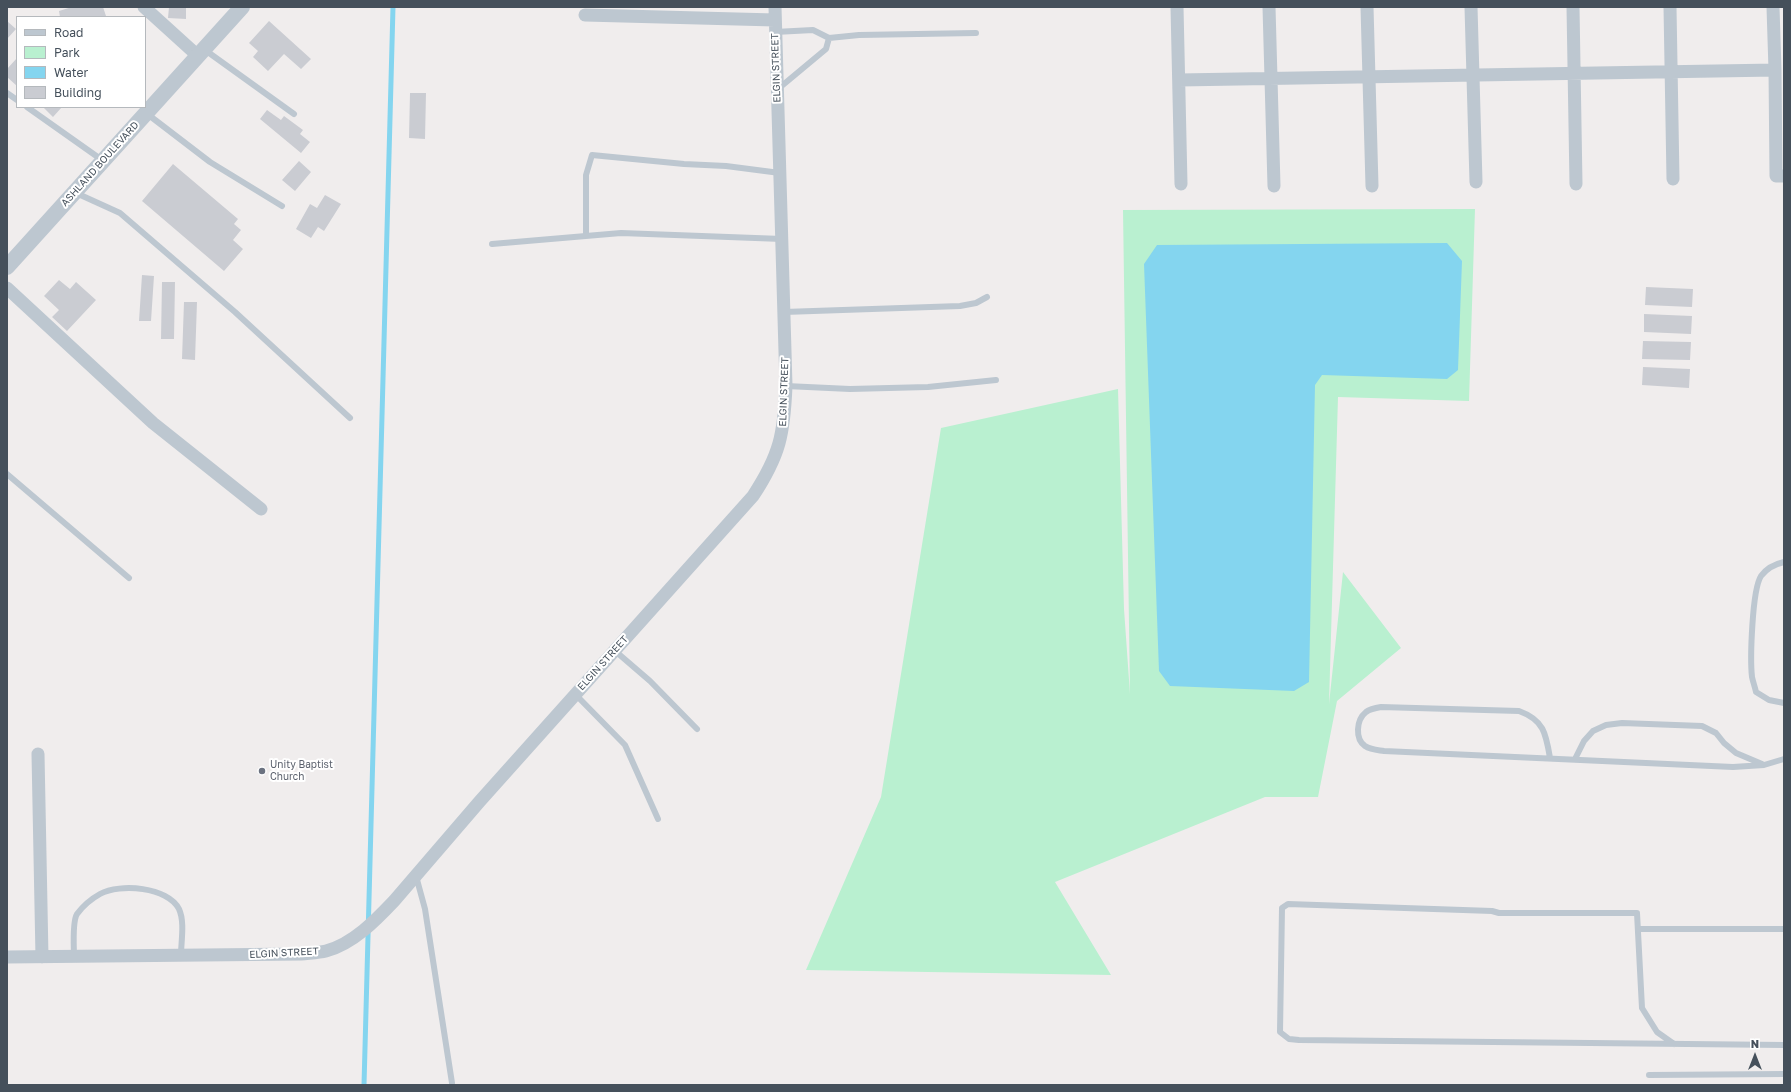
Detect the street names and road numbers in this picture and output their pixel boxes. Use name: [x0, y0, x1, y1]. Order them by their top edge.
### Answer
street label: ELGIN STREET: [769, 33, 783, 103]
street label: ASHLAND BOULEVARD: [59, 119, 141, 209]
street label: ELGIN STREET: [777, 357, 791, 427]
street label: ELGIN STREET: [575, 633, 631, 693]
street label: ELGIN STREET: [249, 945, 319, 961]

